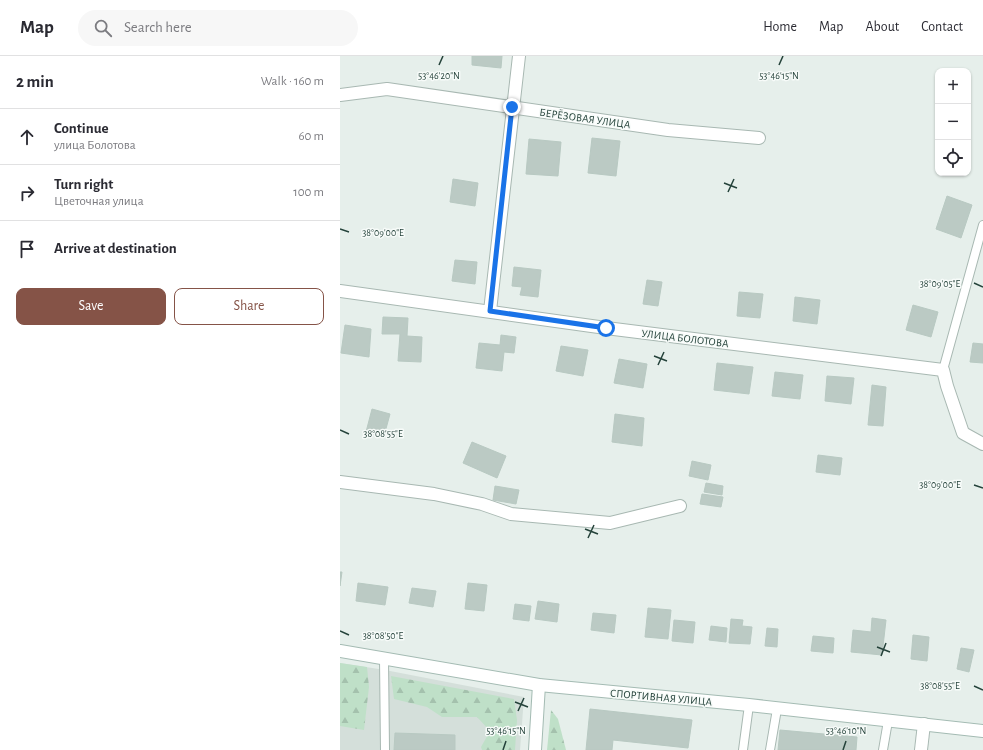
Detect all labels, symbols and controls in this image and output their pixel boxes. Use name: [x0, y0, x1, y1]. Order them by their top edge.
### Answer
search box: [78, 10, 358, 46]
icon: search: [92, 17, 114, 39]
text: Map: [20, 18, 54, 37]
text: Search here: [124, 20, 192, 35]
text: Home: [763, 20, 797, 34]
text: Map: [819, 20, 843, 34]
text: About: [865, 20, 899, 34]
text: Contact: [921, 20, 963, 34]
map controls: [935, 68, 971, 176]
button: +: [935, 68, 971, 104]
text: 53°46'20"N: [418, 71, 460, 81]
text: 53°46'15"N: [759, 71, 799, 81]
text: 2 min: [16, 73, 54, 90]
text: Walk · 160 m: [261, 75, 324, 88]
route end: [503, 98, 521, 116]
button: −: [935, 104, 971, 140]
street label: БЕРЁЗОВАЯ УЛИЦА: [539, 107, 632, 130]
text: Continue: [54, 121, 109, 136]
icon: ahead: [16, 126, 38, 148]
text: 60 m: [298, 130, 324, 143]
text: улица Болотова: [54, 139, 136, 152]
button: locate: [935, 140, 971, 176]
text: Turn right: [54, 177, 113, 192]
icon: right: [16, 182, 38, 204]
text: 100 m: [293, 186, 324, 199]
text: Цветочная улица: [54, 195, 144, 208]
text: 38°09'00"E: [362, 228, 404, 238]
icon: arrive: [16, 238, 38, 260]
text: Arrive at destination: [54, 241, 177, 256]
text: 38°09'05"E: [920, 279, 960, 289]
button: Save: [16, 288, 166, 325]
button: Share: [174, 288, 324, 325]
route start: [597, 319, 615, 337]
street label: УЛИЦА БОЛОТОВА: [641, 328, 730, 349]
text: 38°08'55"E: [363, 429, 403, 439]
text: 38°09'00"E: [919, 480, 961, 490]
text: 38°08'50"E: [363, 631, 403, 641]
text: 38°08'55"E: [920, 681, 960, 691]
street label: СПОРТИВНАЯ УЛИЦА: [610, 688, 713, 707]
text: 53°46'15"N: [486, 726, 526, 736]
text: 53°46'10"N: [826, 726, 866, 736]

